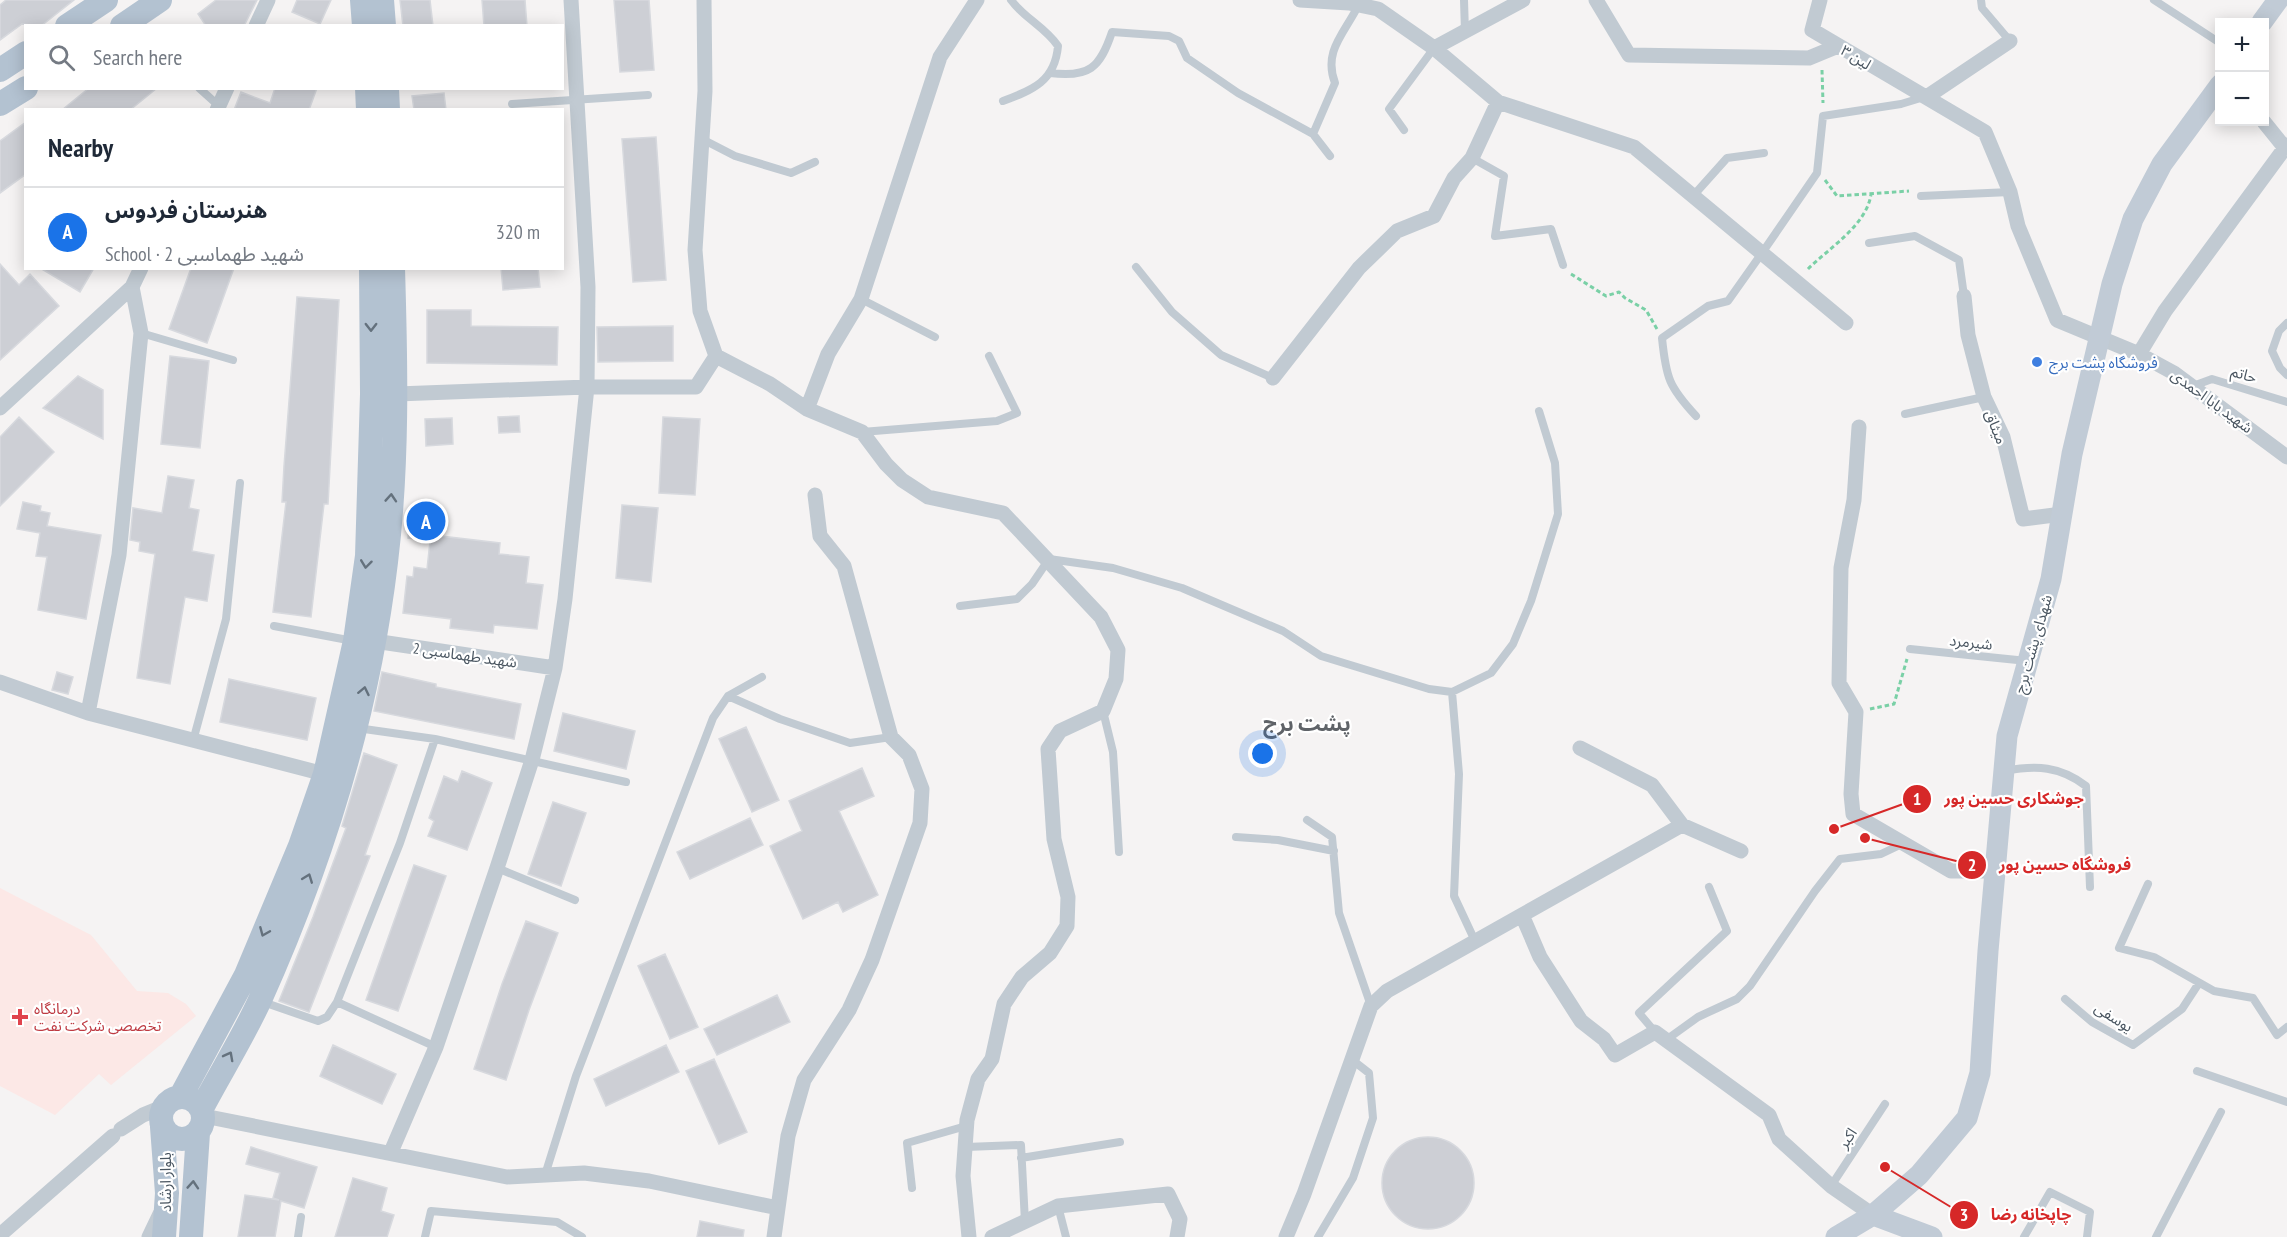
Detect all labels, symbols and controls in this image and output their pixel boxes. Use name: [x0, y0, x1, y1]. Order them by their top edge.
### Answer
map controls: [2215, 18, 2269, 126]
button: +: [2215, 18, 2269, 72]
search box: [24, 24, 564, 90]
street label: لین ۳: [1837, 40, 1875, 74]
icon: search: [45, 41, 78, 74]
text: Search here: [93, 43, 182, 71]
button: −: [2215, 72, 2269, 126]
text: Nearby: [48, 131, 113, 164]
text: هنرستان فردوس: [105, 196, 267, 224]
text: A: [62, 219, 73, 245]
text: 320 m: [496, 219, 540, 245]
text: School · شهید طهماسبی 2: [105, 241, 304, 267]
one-way arrow: [365, 322, 377, 331]
place label: فروشگاه پشت برج: [2049, 353, 2158, 375]
marker: فروشگاه پشت برج: [2030, 355, 2044, 369]
street label: حاتم: [2228, 361, 2259, 389]
street label: شهید بابا احمدی: [2167, 365, 2257, 437]
street label: میثاق: [1981, 407, 2011, 447]
one-way arrow: [384, 494, 397, 503]
pin: A: [406, 498, 446, 544]
one-way arrow: [360, 559, 373, 568]
street label: شهدای پشت برج: [2010, 592, 2059, 696]
street label: شیرمرد: [1949, 630, 1994, 654]
street label: شهید طهماسبی 2: [412, 638, 518, 672]
one-way arrow: [356, 686, 369, 696]
district label: پشت برج: [1263, 710, 1351, 739]
your location: [1248, 739, 1277, 768]
callout: جوشکاری حسین پور: [1902, 782, 2096, 816]
text: 1: [1913, 787, 1921, 810]
text: جوشکاری حسین پور: [1943, 788, 2084, 809]
callout: فروشگاه حسین پور: [1957, 848, 2143, 882]
text: 2: [1968, 853, 1976, 876]
text: فروشگاه حسین پور: [1998, 854, 2131, 875]
one-way arrow: [301, 873, 313, 884]
one-way arrow: [259, 926, 271, 937]
street label: یوسفی: [2091, 998, 2137, 1036]
place label: درمانگاه تخصصی شرکت نفت: [34, 999, 161, 1035]
marker: درمانگاه تخصصی شرکت نفت: [11, 1008, 29, 1026]
one-way arrow: [222, 1051, 234, 1062]
street label: اکبر: [1833, 1124, 1861, 1153]
street label: بلوار ارشاد: [156, 1152, 175, 1212]
one-way arrow: [187, 1181, 200, 1190]
callout: چاپخانه رضا: [1949, 1198, 2084, 1232]
text: 3: [1960, 1203, 1968, 1226]
text: چاپخانه رضا: [1991, 1204, 2071, 1225]

